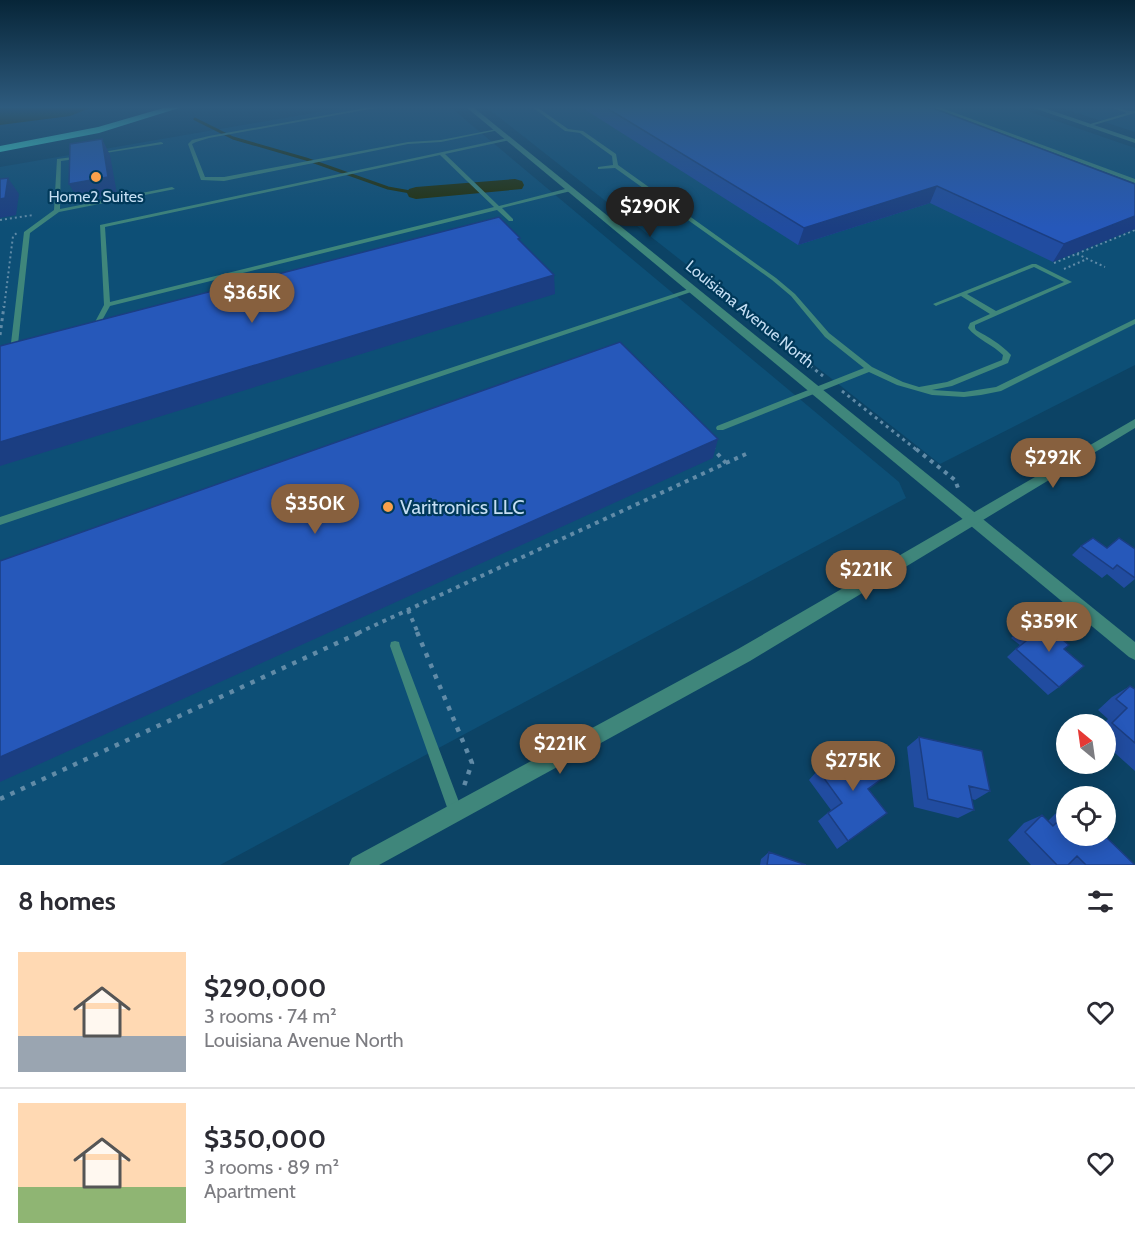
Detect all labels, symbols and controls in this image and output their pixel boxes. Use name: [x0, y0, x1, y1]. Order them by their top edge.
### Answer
marker: Home2 Suites: [89, 170, 103, 184]
place label: Home2 Suites: [48, 187, 144, 206]
pin: $290K: [608, 187, 692, 238]
text: $290K: [620, 194, 680, 218]
street label: Louisiana Avenue North: [682, 256, 818, 372]
pin: $365K: [210, 273, 294, 324]
text: $365K: [224, 280, 280, 304]
pin: $292K: [1011, 438, 1095, 489]
text: $292K: [1025, 445, 1081, 469]
pin: $350K: [273, 484, 357, 535]
text: $350K: [285, 491, 345, 515]
place label: Varitronics LLC: [400, 495, 525, 519]
marker: Varitronics LLC: [381, 500, 395, 514]
pin: $221K: [824, 550, 908, 601]
text: $221K: [840, 557, 892, 581]
pin: $359K: [1007, 602, 1091, 653]
text: $359K: [1021, 609, 1077, 633]
north arrow: [1056, 714, 1116, 774]
map controls: [1056, 714, 1116, 846]
pin: $221K: [518, 724, 602, 775]
text: $221K: [534, 731, 586, 755]
pin: $275K: [811, 741, 895, 792]
text: $275K: [825, 748, 881, 772]
button: locate: [1056, 786, 1116, 846]
text: 8 homes: [18, 885, 116, 917]
icon: filters: [1084, 885, 1117, 918]
text: $290,000: [204, 972, 326, 1004]
icon: home: [66, 976, 138, 1048]
icon: heart: [1084, 996, 1117, 1029]
text: 3 rooms · 74 m²: [204, 1004, 337, 1028]
text: Louisiana Avenue North: [204, 1028, 404, 1052]
text: $350,000: [204, 1123, 326, 1155]
icon: home: [66, 1127, 138, 1199]
icon: heart: [1084, 1147, 1117, 1180]
text: 3 rooms · 89 m²: [204, 1155, 339, 1179]
text: Apartment: [204, 1179, 296, 1203]

